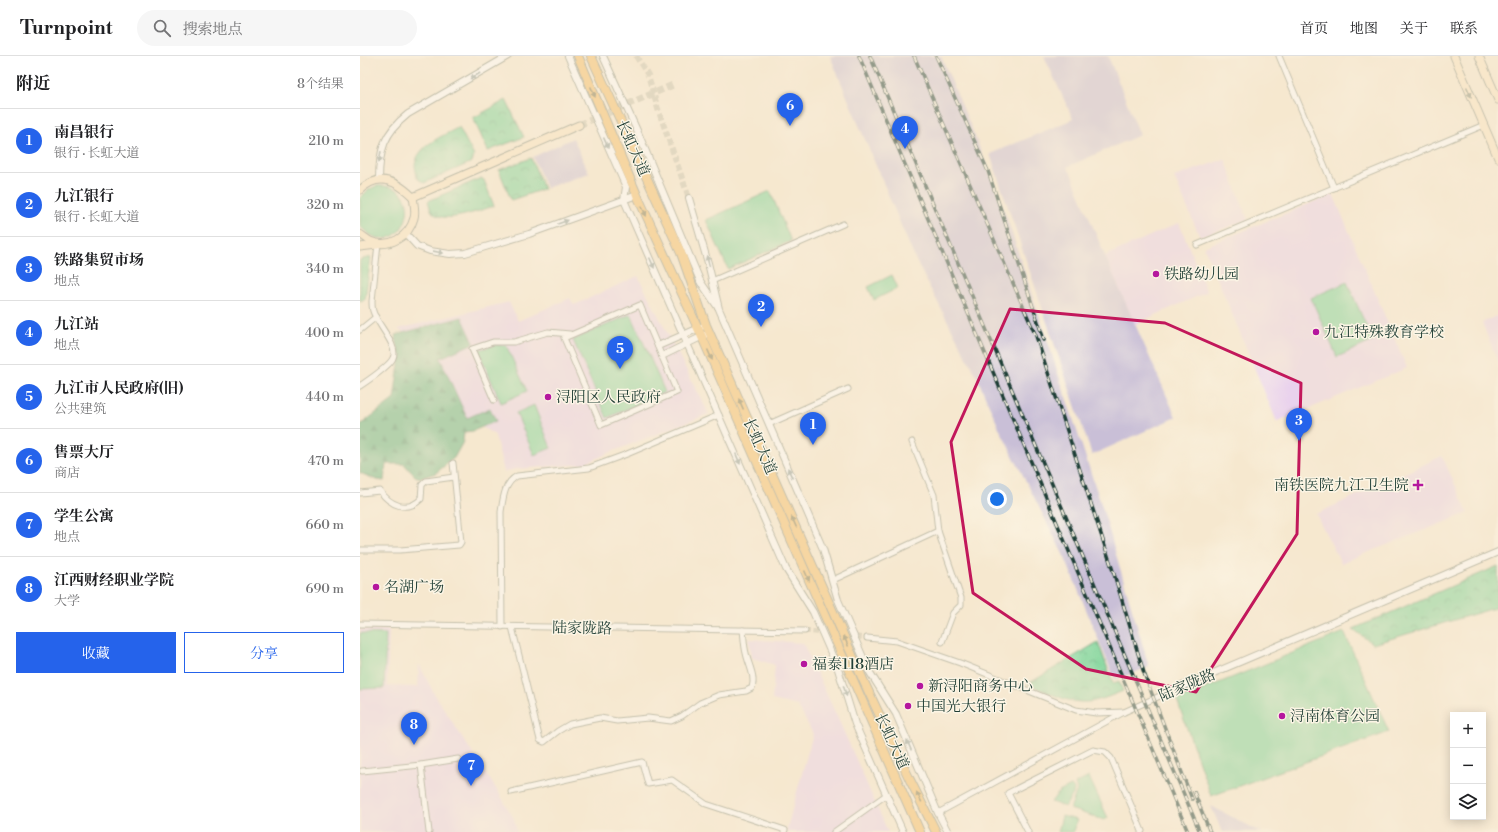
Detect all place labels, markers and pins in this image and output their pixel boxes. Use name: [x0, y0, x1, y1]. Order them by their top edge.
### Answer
pin: 6: [777, 93, 803, 126]
pin: 4: [892, 116, 918, 149]
place label: 铁路幼儿园: [1164, 265, 1239, 284]
marker: 铁路幼儿园: [1151, 269, 1161, 279]
pin: 2: [748, 294, 774, 327]
place label: 九江特殊教育学校: [1324, 323, 1444, 342]
marker: 九江特殊教育学校: [1311, 327, 1321, 337]
pin: 5: [607, 336, 633, 369]
place label: 浔阳区人民政府: [556, 388, 661, 407]
marker: 浔阳区人民政府: [543, 392, 553, 402]
pin: 3: [1286, 408, 1312, 441]
pin: 1: [800, 412, 826, 445]
place label: 南铁医院九江卫生院: [1274, 476, 1409, 495]
marker: 南铁医院九江卫生院: [1412, 479, 1424, 491]
place label: 名湖广场: [384, 578, 444, 597]
marker: 名湖广场: [371, 582, 381, 592]
place label: 福泰118酒店: [812, 655, 894, 674]
marker: 福泰118酒店: [799, 659, 809, 669]
place label: 新浔阳商务中心: [928, 677, 1033, 696]
marker: 新浔阳商务中心: [915, 681, 925, 691]
place label: 中国光大银行: [916, 697, 1006, 716]
marker: 中国光大银行: [903, 701, 913, 711]
place label: 浔南体育公园: [1290, 707, 1380, 726]
marker: 浔南体育公园: [1277, 711, 1287, 721]
pin: 8: [401, 712, 427, 745]
pin: 7: [458, 753, 484, 786]

